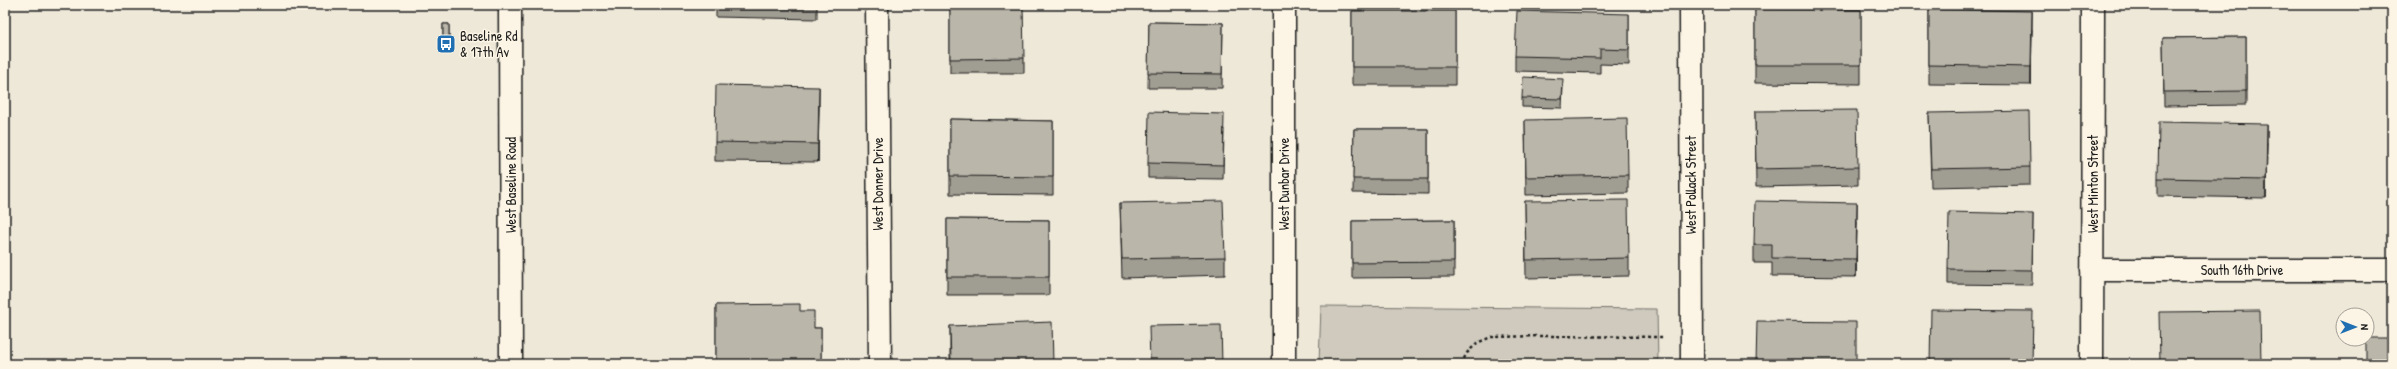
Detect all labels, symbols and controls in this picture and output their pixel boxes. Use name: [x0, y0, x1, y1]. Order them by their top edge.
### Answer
place label: Baseline Rd & 17th Av: [460, 26, 518, 61]
bus stop icon: Baseline Rd & 17th Av: [435, 33, 457, 55]
street label: West Minton Street: [2083, 135, 2102, 233]
street label: West Baseline Road: [501, 136, 520, 233]
street label: West Pollack Street: [1681, 136, 1700, 234]
street label: West Donner Drive: [868, 137, 887, 231]
street label: West Dunbar Drive: [1274, 137, 1293, 230]
street label: South 16th Drive: [2201, 260, 2284, 279]
north arrow: [2335, 307, 2375, 347]
text: N: [2358, 324, 2372, 330]

